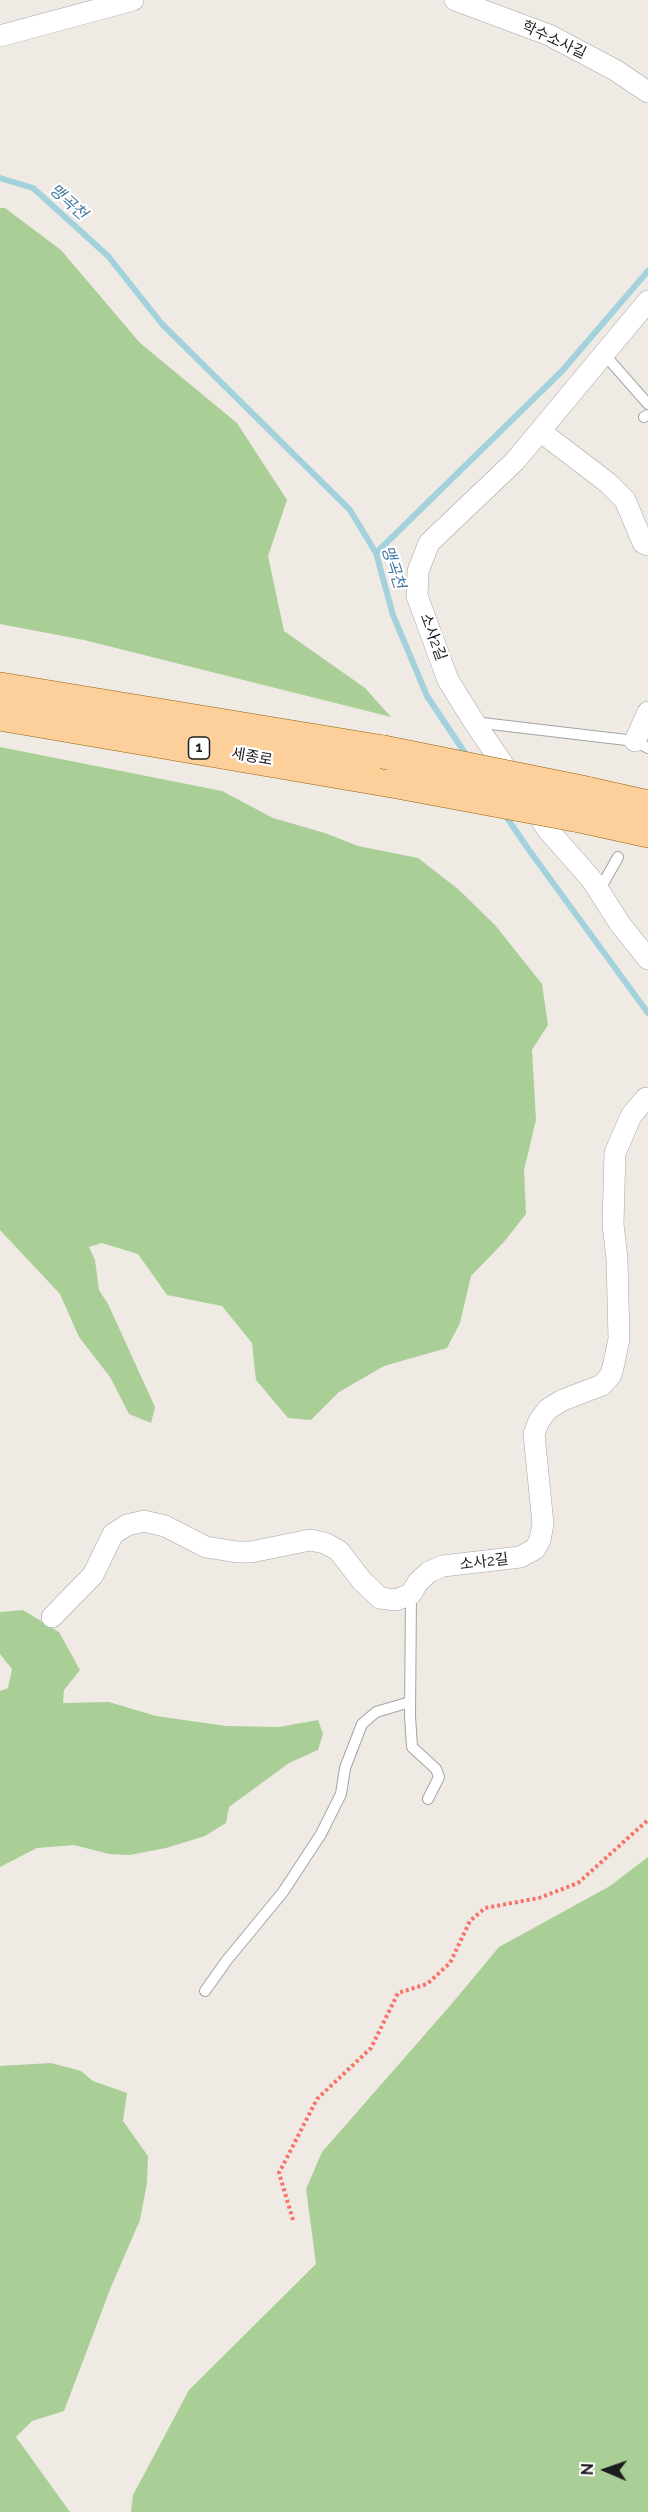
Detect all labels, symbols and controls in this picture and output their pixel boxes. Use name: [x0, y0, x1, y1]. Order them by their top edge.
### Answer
street label: 학수소사길: [519, 17, 589, 63]
water label: 맹곡천: [45, 180, 91, 224]
water label: 맹곡천: [377, 543, 409, 591]
street label: 소사2길: [416, 611, 450, 663]
road number: 1: [188, 737, 210, 759]
street label: 세종로: [230, 745, 274, 769]
street label: 소사2길: [458, 1550, 510, 1574]
north arrow: [576, 2440, 636, 2500]
text: N: [578, 2463, 597, 2476]

